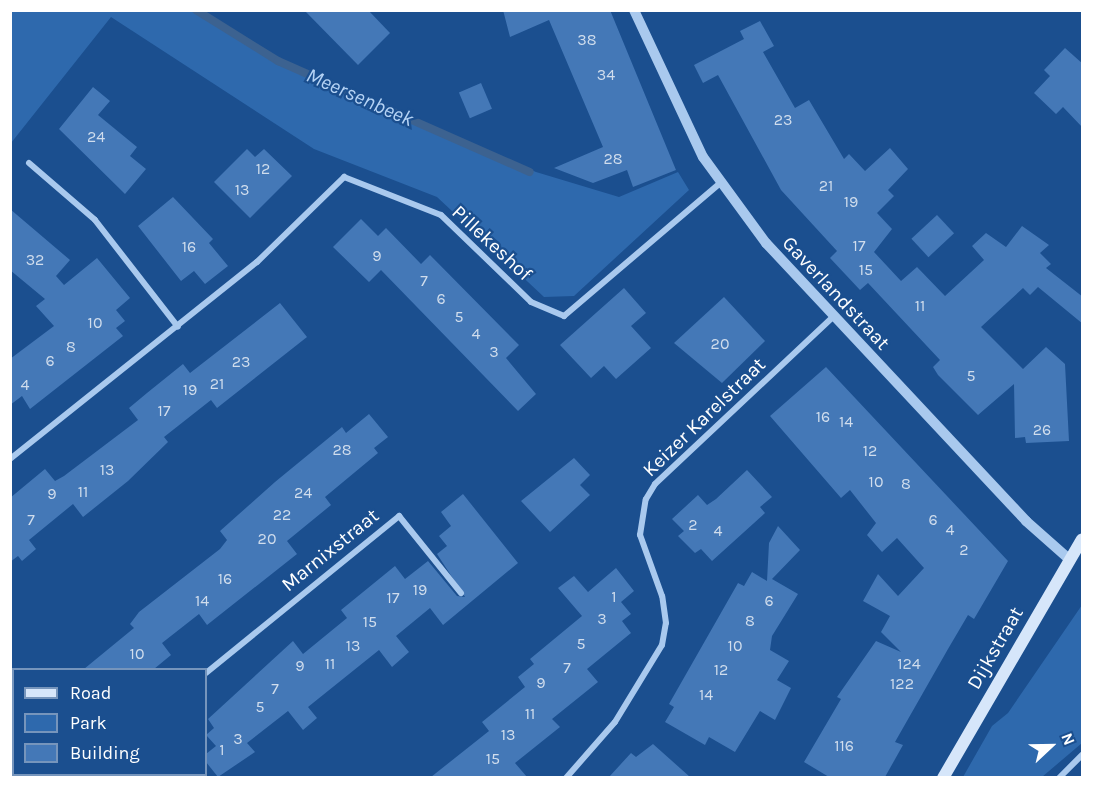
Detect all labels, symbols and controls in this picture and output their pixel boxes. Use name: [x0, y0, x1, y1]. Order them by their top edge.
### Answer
house number: 38: [577, 30, 597, 50]
water label: Meersenbeek: [302, 62, 418, 132]
house number: 34: [597, 65, 615, 85]
house number: 23: [774, 110, 792, 130]
house number: 24: [87, 127, 105, 147]
house number: 28: [603, 149, 623, 169]
house number: 12: [256, 159, 270, 179]
house number: 21: [819, 176, 833, 196]
house number: 13: [235, 180, 249, 200]
house number: 19: [844, 192, 858, 212]
street label: Pillekeshof: [447, 200, 537, 286]
street label: Gaverlandstraat: [777, 231, 895, 355]
house number: 17: [853, 236, 865, 256]
house number: 16: [182, 237, 196, 257]
house number: 9: [372, 246, 382, 266]
house number: 32: [26, 250, 44, 270]
house number: 15: [859, 260, 873, 280]
house number: 7: [420, 271, 428, 291]
house number: 6: [436, 289, 446, 309]
house number: 11: [915, 296, 925, 316]
house number: 5: [454, 307, 464, 327]
house number: 10: [88, 313, 102, 333]
house number: 4: [472, 324, 480, 344]
house number: 20: [711, 334, 729, 354]
house number: 8: [66, 337, 76, 357]
house number: 3: [489, 342, 499, 362]
house number: 6: [45, 351, 55, 371]
house number: 23: [232, 352, 250, 372]
street label: Keizer Karelstraat: [638, 352, 770, 482]
house number: 5: [966, 366, 976, 386]
house number: 21: [210, 374, 224, 394]
house number: 4: [21, 375, 29, 395]
house number: 19: [183, 380, 197, 400]
house number: 17: [158, 401, 170, 421]
house number: 16: [816, 407, 830, 427]
house number: 14: [839, 412, 853, 432]
house number: 26: [1033, 420, 1051, 440]
house number: 28: [332, 440, 352, 460]
house number: 12: [863, 441, 877, 461]
house number: 13: [100, 460, 114, 480]
house number: 10: [869, 472, 883, 492]
house number: 8: [901, 474, 911, 494]
house number: 11: [78, 482, 88, 502]
house number: 24: [294, 483, 312, 503]
house number: 9: [47, 484, 57, 504]
street label: Marnixstraat: [277, 503, 383, 597]
house number: 22: [273, 505, 291, 525]
house number: 7: [27, 510, 35, 530]
house number: 6: [928, 510, 938, 530]
house number: 2: [688, 515, 698, 535]
house number: 4: [946, 520, 954, 540]
house number: 4: [714, 521, 722, 541]
house number: 20: [258, 529, 276, 549]
house number: 2: [959, 540, 969, 560]
house number: 16: [218, 569, 232, 589]
house number: 19: [413, 580, 427, 600]
house number: 1: [611, 587, 617, 607]
house number: 17: [387, 588, 399, 608]
house number: 14: [195, 591, 209, 611]
house number: 6: [764, 591, 774, 611]
street label: Dijkstraat: [962, 602, 1028, 694]
house number: 3: [597, 609, 607, 629]
house number: 8: [745, 611, 755, 631]
house number: 15: [363, 612, 377, 632]
house number: 5: [576, 634, 586, 654]
house number: 13: [346, 636, 360, 656]
house number: 10: [728, 636, 742, 656]
house number: 10: [130, 644, 144, 664]
house number: 11: [325, 654, 335, 674]
house number: 124: [897, 654, 921, 674]
house number: 9: [295, 656, 305, 676]
house number: 7: [563, 658, 571, 678]
house number: 12: [714, 660, 728, 680]
legend: [12, 668, 207, 776]
house number: 9: [536, 673, 546, 693]
house number: 122: [890, 674, 914, 694]
house number: 7: [271, 679, 279, 699]
text: Road: [70, 682, 111, 704]
house number: 14: [699, 685, 713, 705]
house number: 5: [255, 697, 265, 717]
house number: 11: [525, 704, 535, 724]
text: Park: [70, 712, 107, 734]
north arrow: [1021, 716, 1081, 776]
house number: 13: [501, 725, 515, 745]
house number: 3: [233, 729, 243, 749]
text: N: [1057, 730, 1079, 748]
house number: 116: [834, 736, 854, 756]
house number: 1: [219, 740, 225, 760]
text: Building: [70, 742, 140, 764]
house number: 15: [486, 749, 500, 769]

